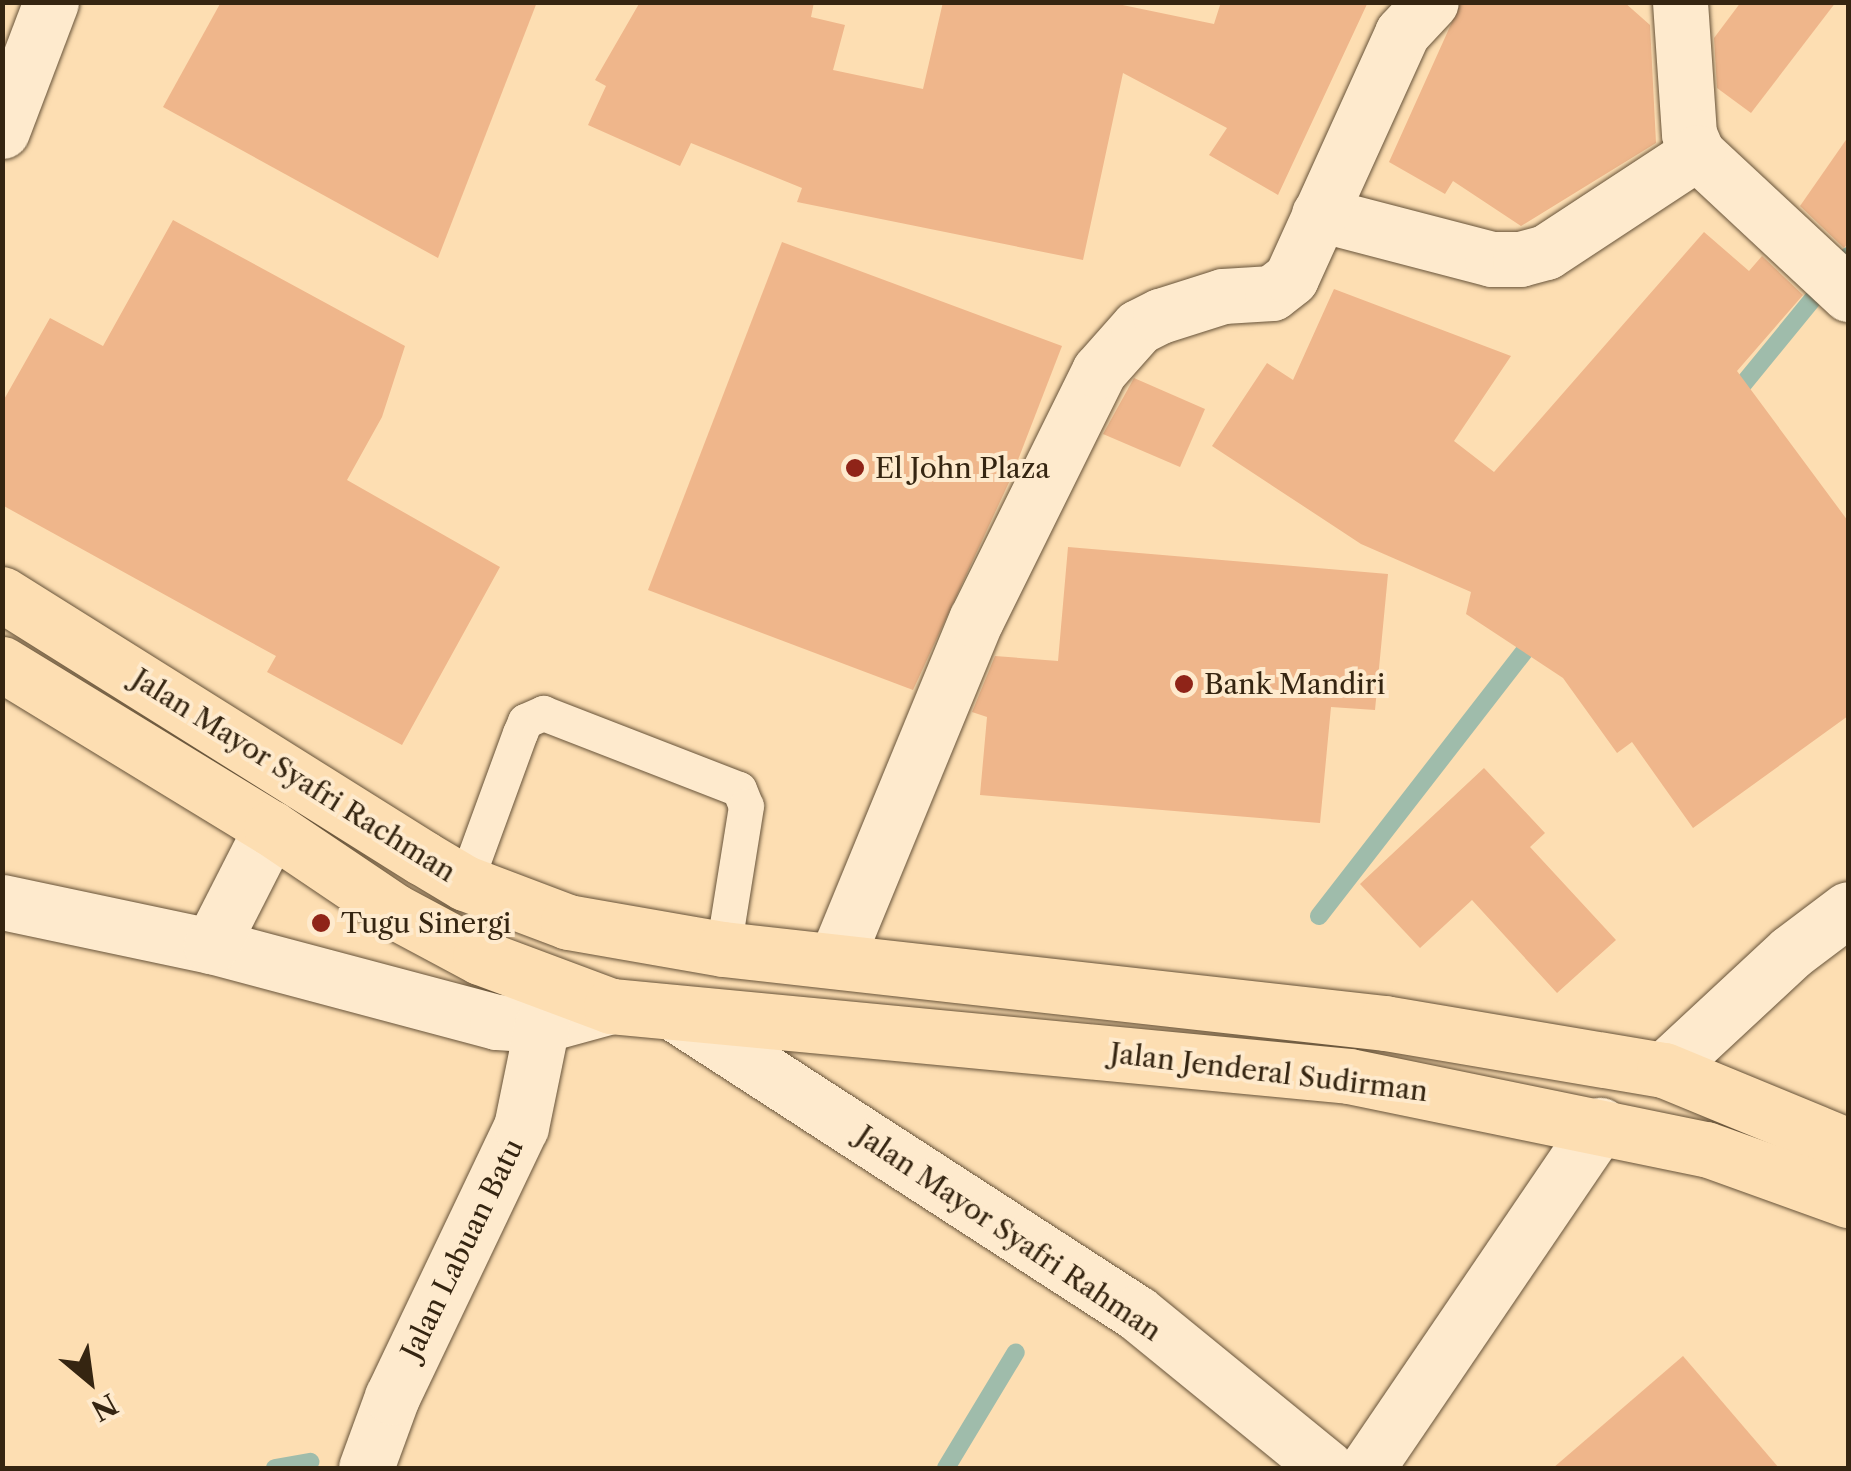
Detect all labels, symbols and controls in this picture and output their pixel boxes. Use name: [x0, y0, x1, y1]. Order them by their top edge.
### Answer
place label: El John Plaza: [875, 451, 1050, 485]
marker: El John Plaza: [844, 457, 866, 479]
street label: Jalan Mayor Syafri Rachman: [126, 661, 462, 889]
place label: Bank Mandiri: [1204, 667, 1386, 701]
marker: Bank Mandiri: [1173, 673, 1195, 695]
place label: Tugu Sinergi: [341, 906, 511, 940]
marker: Tugu Sinergi: [310, 912, 332, 934]
street label: Jalan Jenderal Sudirman: [1108, 1036, 1430, 1108]
street label: Jalan Mayor Syafri Rahman: [850, 1118, 1168, 1348]
street label: Jalan Labuan Batu: [394, 1133, 530, 1365]
north arrow: [40, 1331, 140, 1431]
text: N: [86, 1386, 123, 1428]

